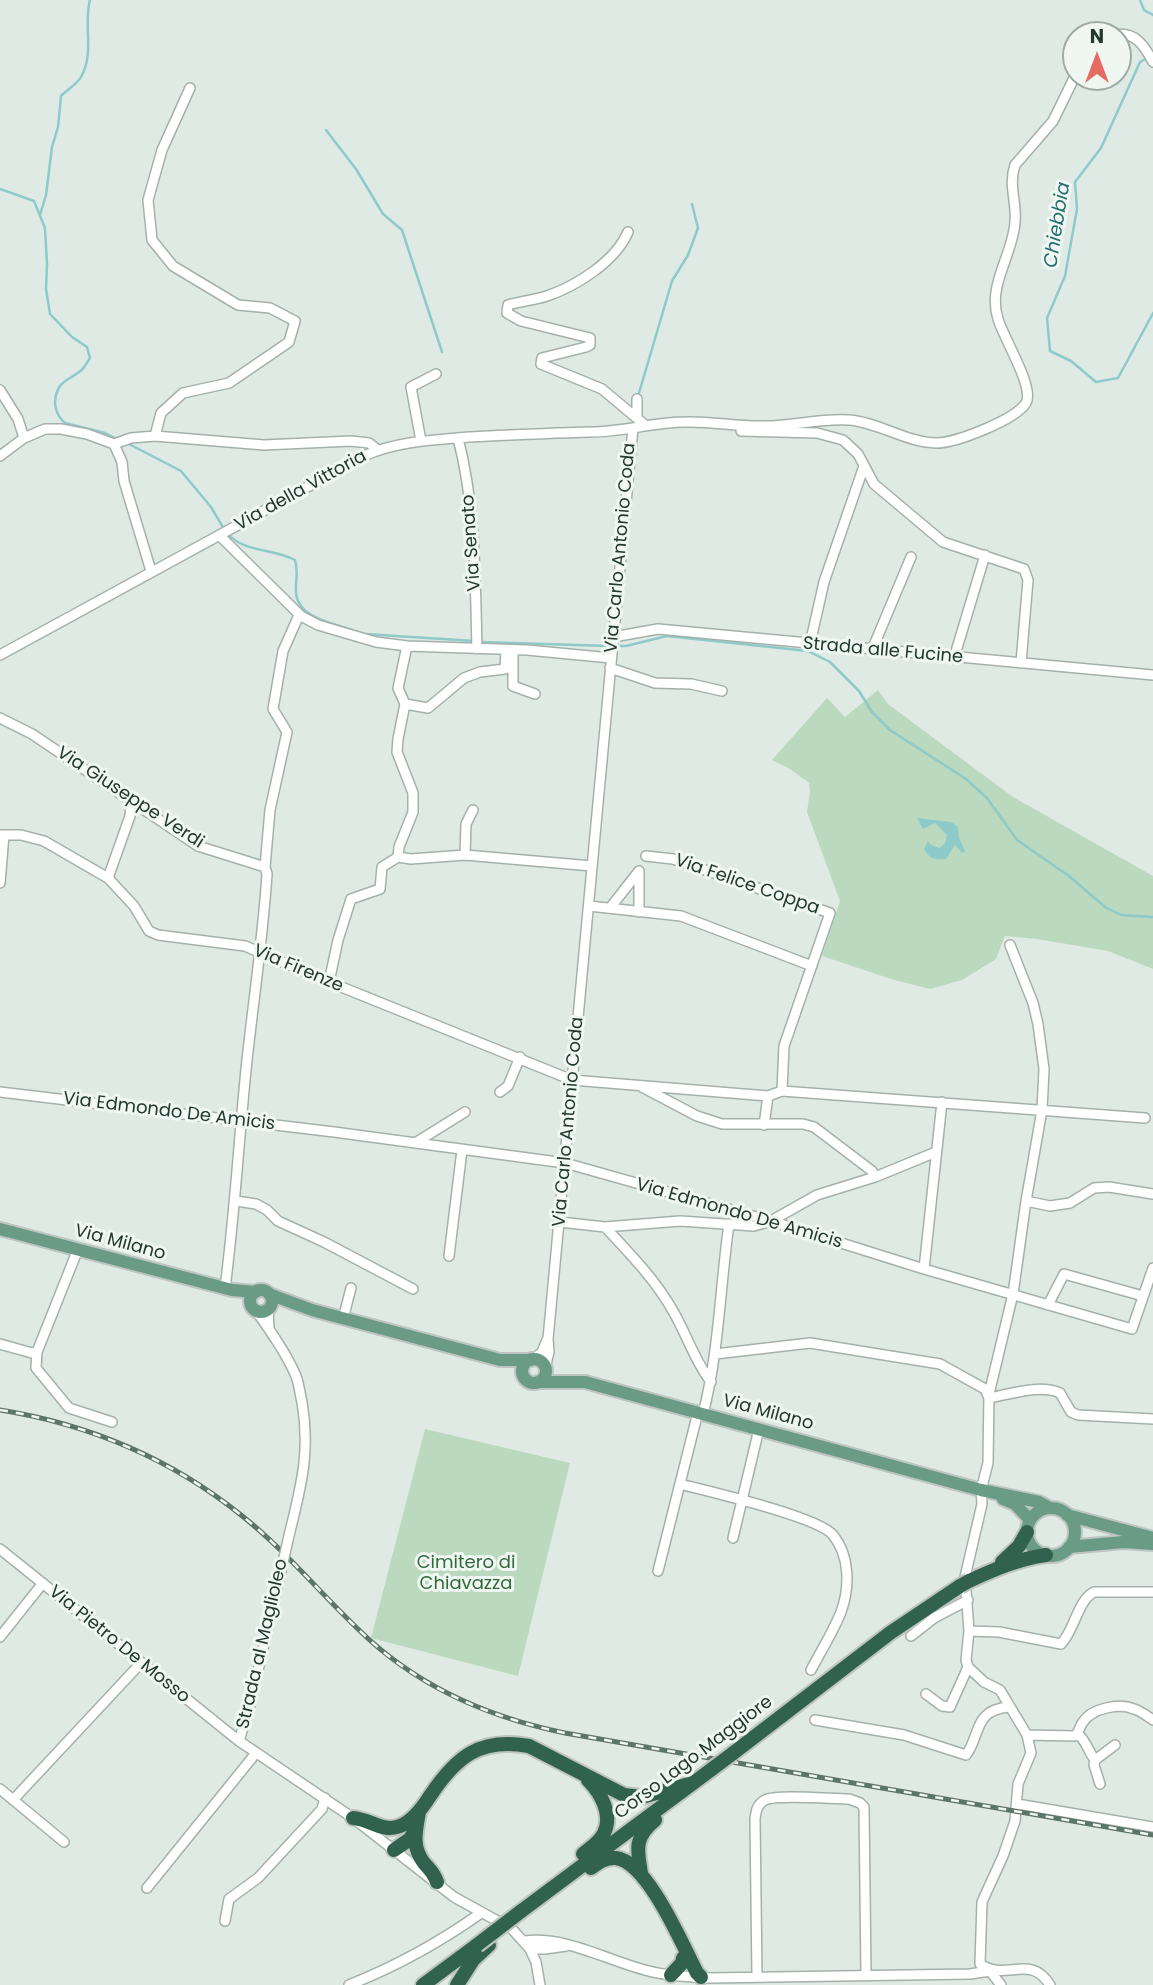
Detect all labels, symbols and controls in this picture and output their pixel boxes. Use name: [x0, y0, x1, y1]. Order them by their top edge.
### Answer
north arrow: [1062, 21, 1132, 91]
text: N: [1090, 23, 1104, 50]
water label: Chiebbia: [1040, 181, 1076, 269]
street label: Via Carlo Antonio Coda: [601, 442, 641, 654]
street label: Via della Vittoria: [231, 446, 371, 536]
street label: Via Senato: [458, 494, 486, 592]
street label: Strada alle Fucine: [802, 633, 964, 669]
street label: Via Giuseppe Verdi: [52, 742, 208, 854]
street label: Via Felice Coppa: [672, 850, 822, 920]
street label: Via Firenze: [250, 940, 346, 998]
street label: Via Carlo Antonio Coda: [549, 1016, 589, 1228]
street label: Via Edmondo De Amicis: [62, 1088, 276, 1136]
street label: Via Edmondo De Amicis: [633, 1174, 845, 1254]
street label: Via Milano: [72, 1221, 168, 1265]
street label: Via Milano: [720, 1391, 816, 1435]
park label: Cimitero di Chiavazza: [417, 1552, 515, 1594]
street label: Strada al Maglioleo: [233, 1557, 293, 1731]
street label: Via Pietro De Mosso: [44, 1581, 194, 1709]
street label: Corso Lago Maggiore: [611, 1692, 777, 1824]

